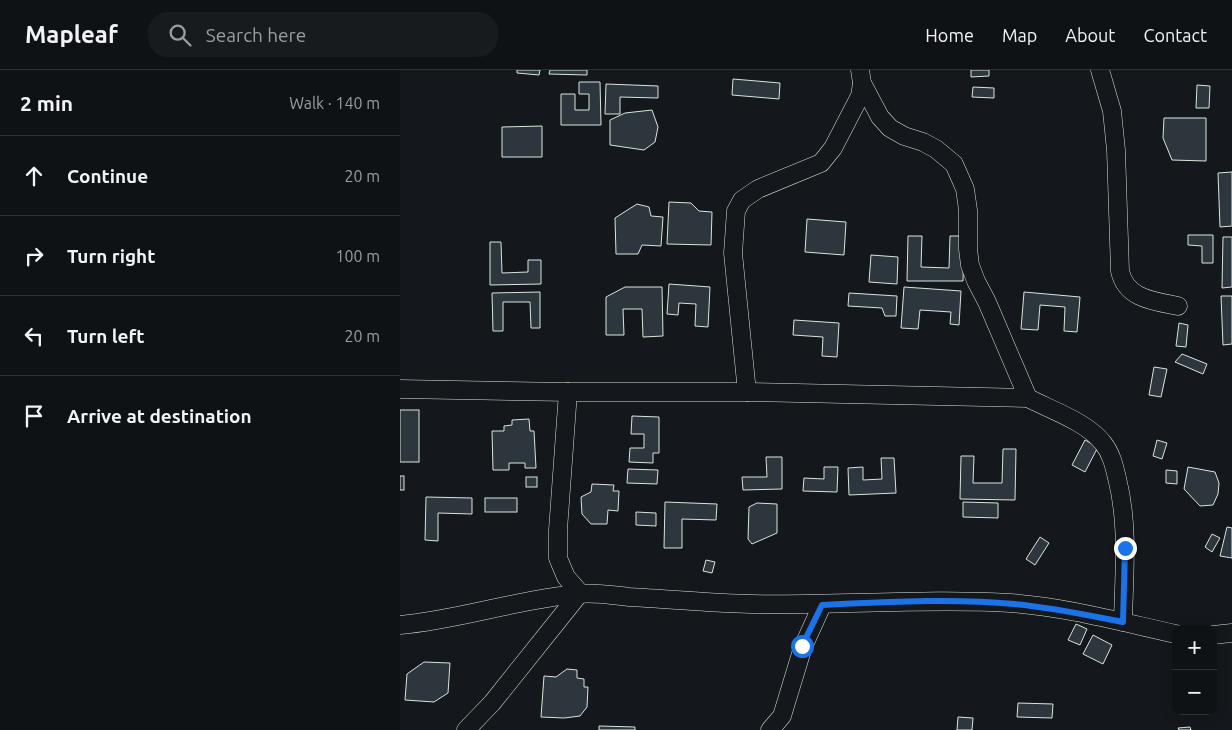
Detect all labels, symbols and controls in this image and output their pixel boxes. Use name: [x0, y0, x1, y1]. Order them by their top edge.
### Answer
search box: [148, 12, 498, 57]
text: Mapleaf: [25, 21, 118, 48]
icon: search: [166, 21, 194, 49]
text: Search here: [206, 24, 306, 46]
text: Home: [925, 25, 974, 45]
text: Map: [1002, 25, 1037, 45]
text: About: [1065, 25, 1115, 45]
text: Contact: [1143, 25, 1207, 45]
text: 2 min: [20, 91, 73, 115]
text: Walk · 140 m: [289, 94, 380, 112]
icon: ahead: [20, 162, 48, 190]
text: Continue: [67, 165, 148, 187]
text: 20 m: [344, 167, 380, 185]
icon: right: [20, 242, 48, 270]
text: Turn right: [67, 245, 155, 267]
text: 100 m: [335, 247, 380, 265]
icon: left: [20, 322, 48, 350]
text: Turn left: [67, 325, 145, 347]
text: 20 m: [344, 327, 380, 345]
icon: arrive: [20, 402, 48, 430]
text: Arrive at destination: [67, 405, 252, 427]
route end: [1114, 537, 1137, 560]
map controls: [1172, 625, 1217, 715]
button: +: [1172, 625, 1217, 670]
route start: [791, 635, 814, 658]
button: −: [1172, 670, 1217, 715]

